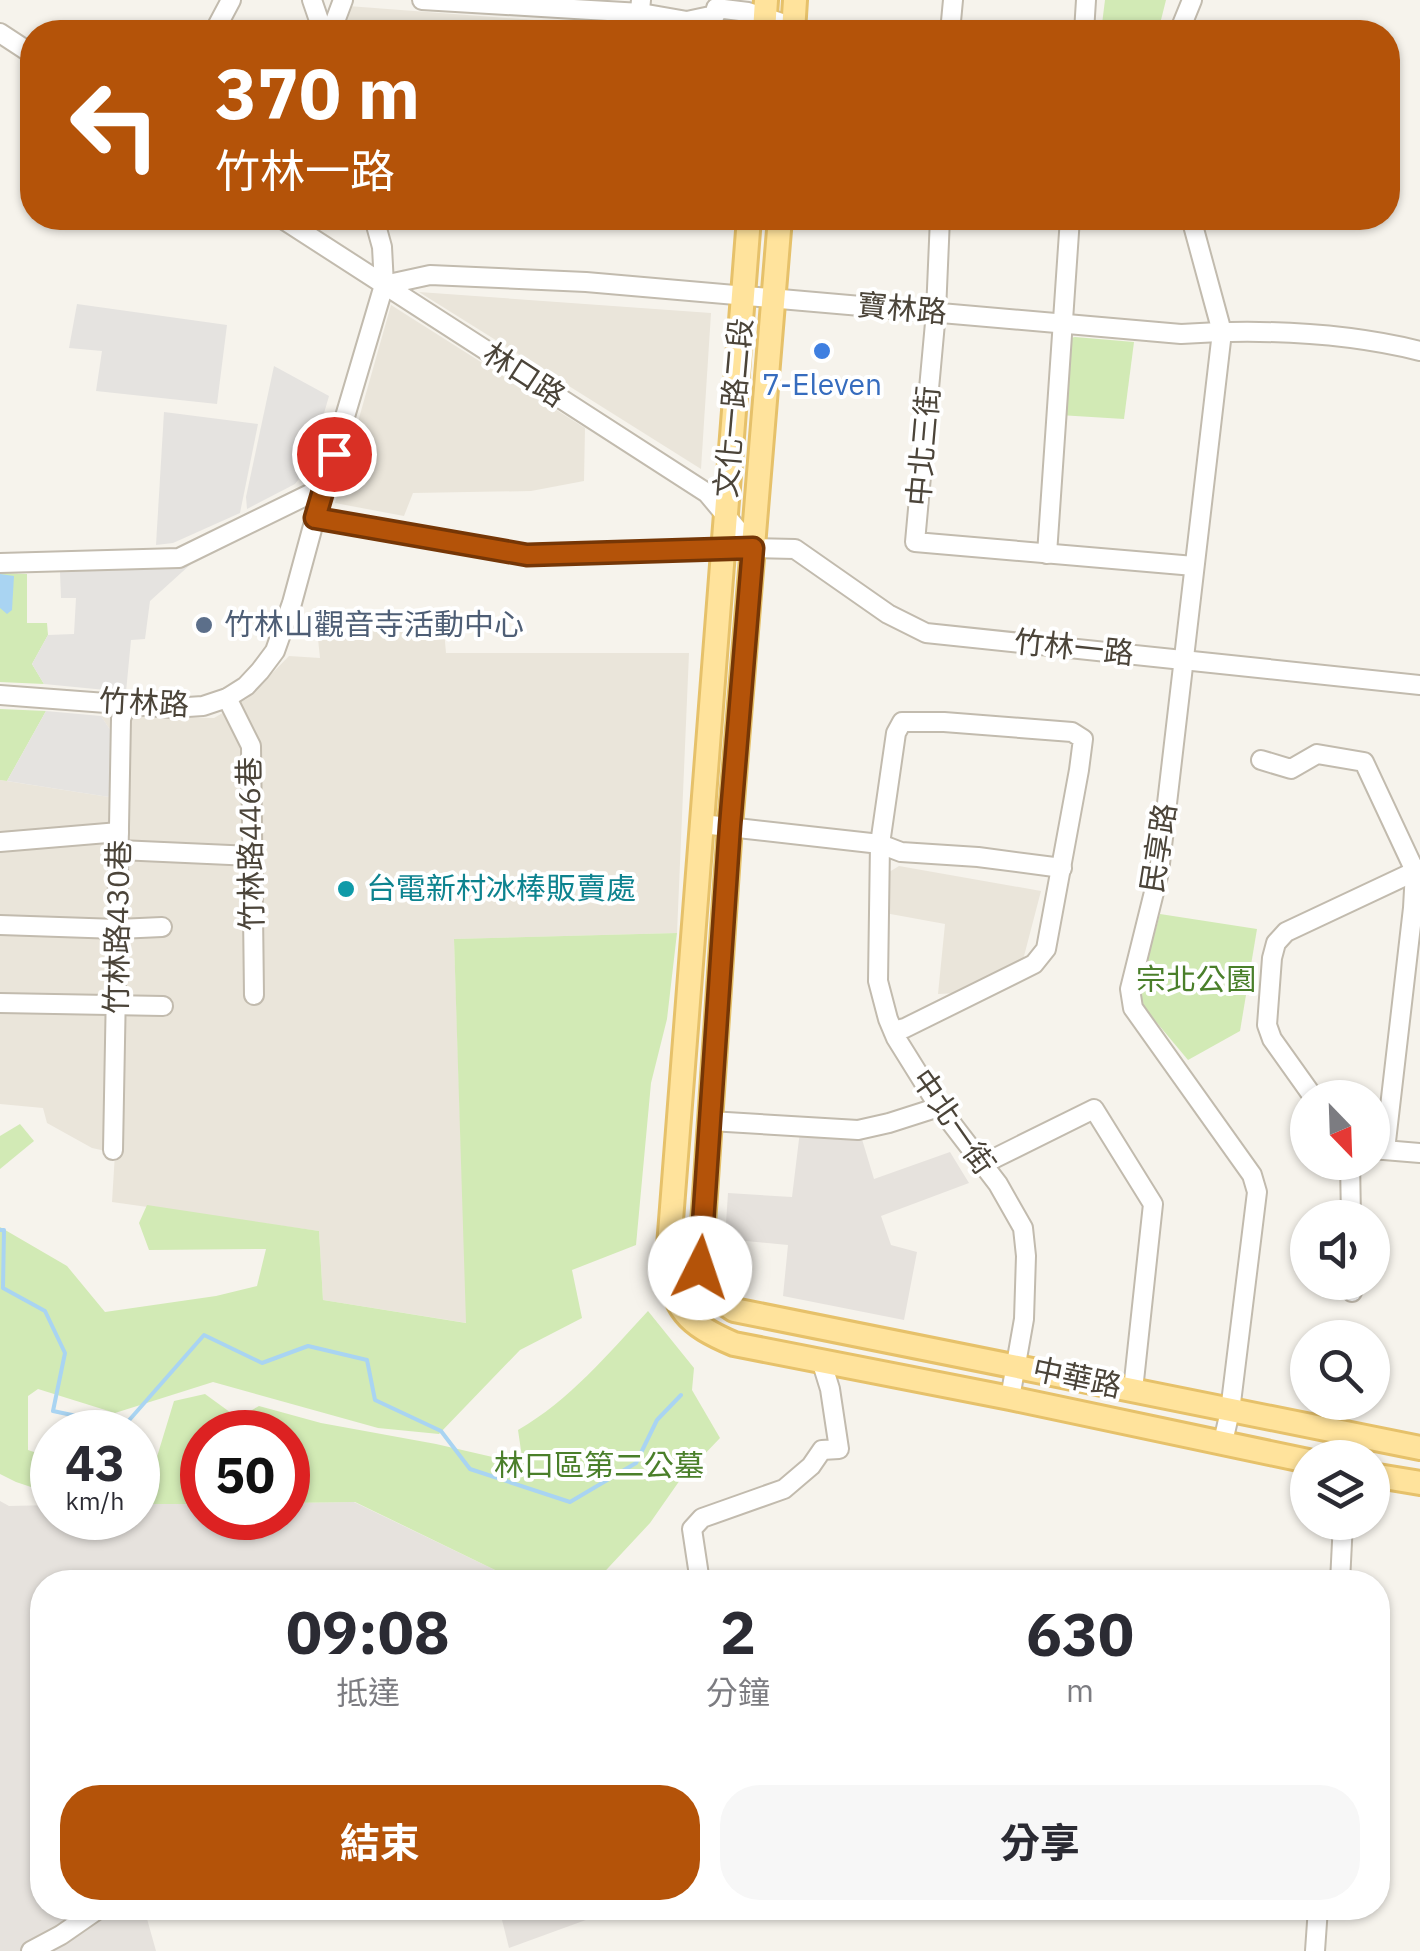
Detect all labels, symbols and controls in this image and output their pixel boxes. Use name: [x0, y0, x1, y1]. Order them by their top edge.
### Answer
text: 370 m: [215, 47, 420, 138]
icon: left: [50, 60, 180, 190]
text: 竹林一路: [215, 141, 395, 199]
street label: 寶林路: [856, 284, 949, 331]
street label: 文化一路二段: [705, 317, 760, 499]
street label: 林口路: [476, 333, 573, 415]
marker: 7-Eleven: [811, 340, 833, 362]
place label: 7-Eleven: [762, 364, 882, 403]
street label: 中北三街: [898, 384, 947, 507]
pin: [292, 412, 377, 497]
icon: arrive: [307, 427, 362, 482]
place label: 竹林山觀音寺活動中心: [224, 604, 524, 643]
marker: 竹林山觀音寺活動中心: [193, 614, 215, 636]
street label: 竹林一路: [1012, 621, 1136, 672]
street label: 竹林路: [98, 680, 190, 723]
street label: 竹林路446巷: [228, 757, 271, 931]
street label: 民享路: [1131, 800, 1184, 895]
street label: 竹林路430巷: [95, 840, 138, 1014]
place label: 台電新村冰棒販賣處: [366, 868, 636, 907]
marker: 台電新村冰棒販賣處: [335, 878, 357, 900]
park label: 宗北公園: [1136, 959, 1256, 998]
street label: 中北一街: [904, 1061, 1005, 1181]
north arrow: [1290, 1080, 1390, 1180]
map controls: [1290, 1080, 1390, 1540]
button: sound: [1290, 1200, 1390, 1300]
position arrow: [648, 1216, 752, 1320]
button: search: [1290, 1320, 1390, 1420]
street label: 中華路: [1029, 1348, 1125, 1405]
speed limit sign: 50: [180, 1410, 310, 1540]
text: 43: [65, 1430, 125, 1495]
button: layers: [1290, 1440, 1390, 1540]
park label: 林口區第二公墓: [494, 1445, 704, 1484]
text: km/h: [66, 1484, 124, 1517]
text: 09:08: [286, 1592, 450, 1671]
text: 2: [720, 1592, 756, 1671]
text: 630: [1026, 1594, 1134, 1673]
text: m: [1066, 1669, 1094, 1711]
text: 抵達: [336, 1671, 400, 1713]
text: 分鐘: [706, 1671, 770, 1713]
button: 結束: [60, 1785, 700, 1900]
button: 分享: [720, 1785, 1360, 1900]

